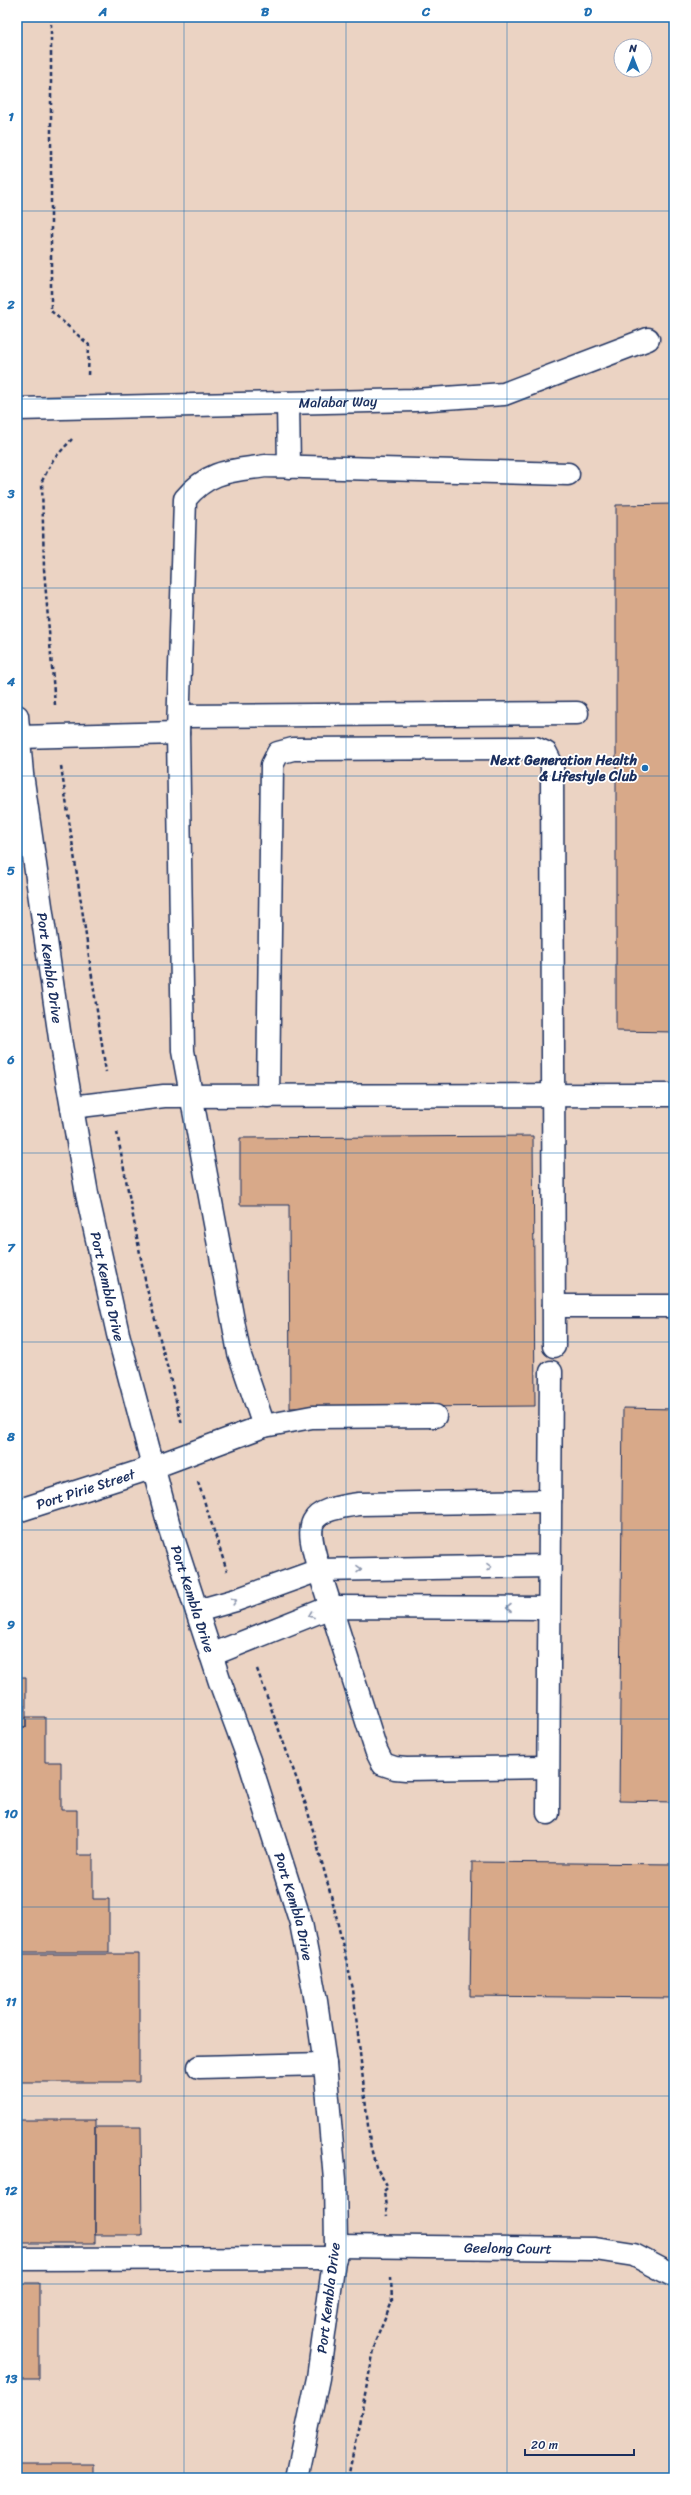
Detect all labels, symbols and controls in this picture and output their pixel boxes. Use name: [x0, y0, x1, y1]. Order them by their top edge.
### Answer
text: A: [98, 0, 107, 23]
text: B: [261, 0, 270, 23]
text: C: [421, 0, 431, 23]
text: D: [584, 0, 592, 23]
north arrow: [613, 38, 653, 78]
text: N: [628, 39, 637, 58]
text: 1: [8, 105, 14, 128]
text: 2: [6, 293, 15, 316]
street label: Malabar Way: [298, 389, 378, 416]
text: 3: [6, 482, 15, 505]
text: 4: [6, 670, 16, 693]
place label: Next Generation Health & Lifestyle Club: [489, 748, 638, 789]
marker: Next Generation Health & Lifestyle Club: [640, 763, 650, 773]
text: 5: [7, 859, 15, 882]
street label: Port Kembla Drive: [29, 911, 70, 1025]
text: 6: [6, 1048, 15, 1071]
street label: Port Kembla Drive: [83, 1229, 131, 1344]
text: 7: [7, 1236, 16, 1259]
text: 8: [6, 1425, 15, 1448]
street label: Port Pirie Street: [33, 1461, 140, 1517]
street label: Port Kembla Drive: [163, 1542, 222, 1656]
one-way arrow: [486, 1563, 492, 1571]
one-way arrow: [356, 1565, 362, 1573]
one-way arrow: [231, 1597, 238, 1605]
one-way arrow: [506, 1604, 512, 1612]
one-way arrow: [307, 1610, 314, 1618]
text: 9: [7, 1613, 15, 1636]
text: 10: [4, 1802, 18, 1825]
street label: Port Kembla Drive: [266, 1849, 320, 1963]
text: 11: [5, 1990, 17, 2013]
text: 12: [4, 2179, 18, 2202]
street label: Geelong Court: [464, 2235, 552, 2261]
street label: Port Kembla Drive: [309, 2241, 348, 2355]
text: 13: [5, 2367, 18, 2390]
scale bar: [525, 2431, 634, 2457]
text: 20 m: [531, 2434, 558, 2456]

